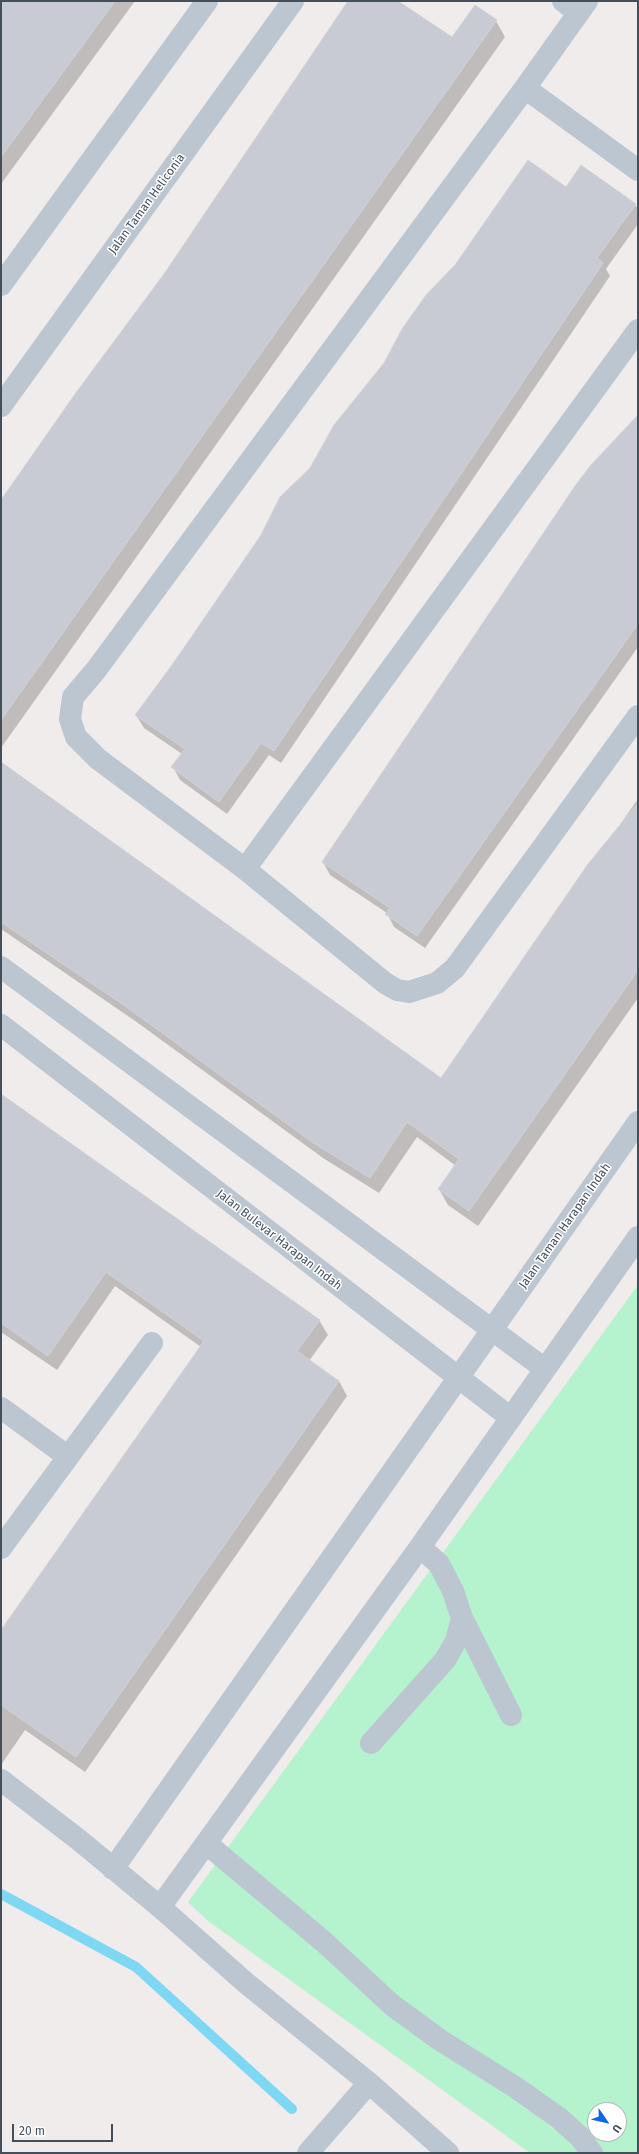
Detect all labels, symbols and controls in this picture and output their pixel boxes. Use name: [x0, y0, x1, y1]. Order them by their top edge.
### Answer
street label: Jalan Taman Heliconia: [106, 151, 188, 257]
street label: Jalan Taman Harapan Indah: [516, 1160, 614, 1292]
street label: Jalan Bulevar Harapan Indah: [213, 1187, 345, 1293]
north arrow: [587, 2102, 627, 2142]
scale bar: [14, 2116, 115, 2142]
text: U: [609, 2122, 624, 2135]
text: 20 m: [19, 2124, 45, 2138]

